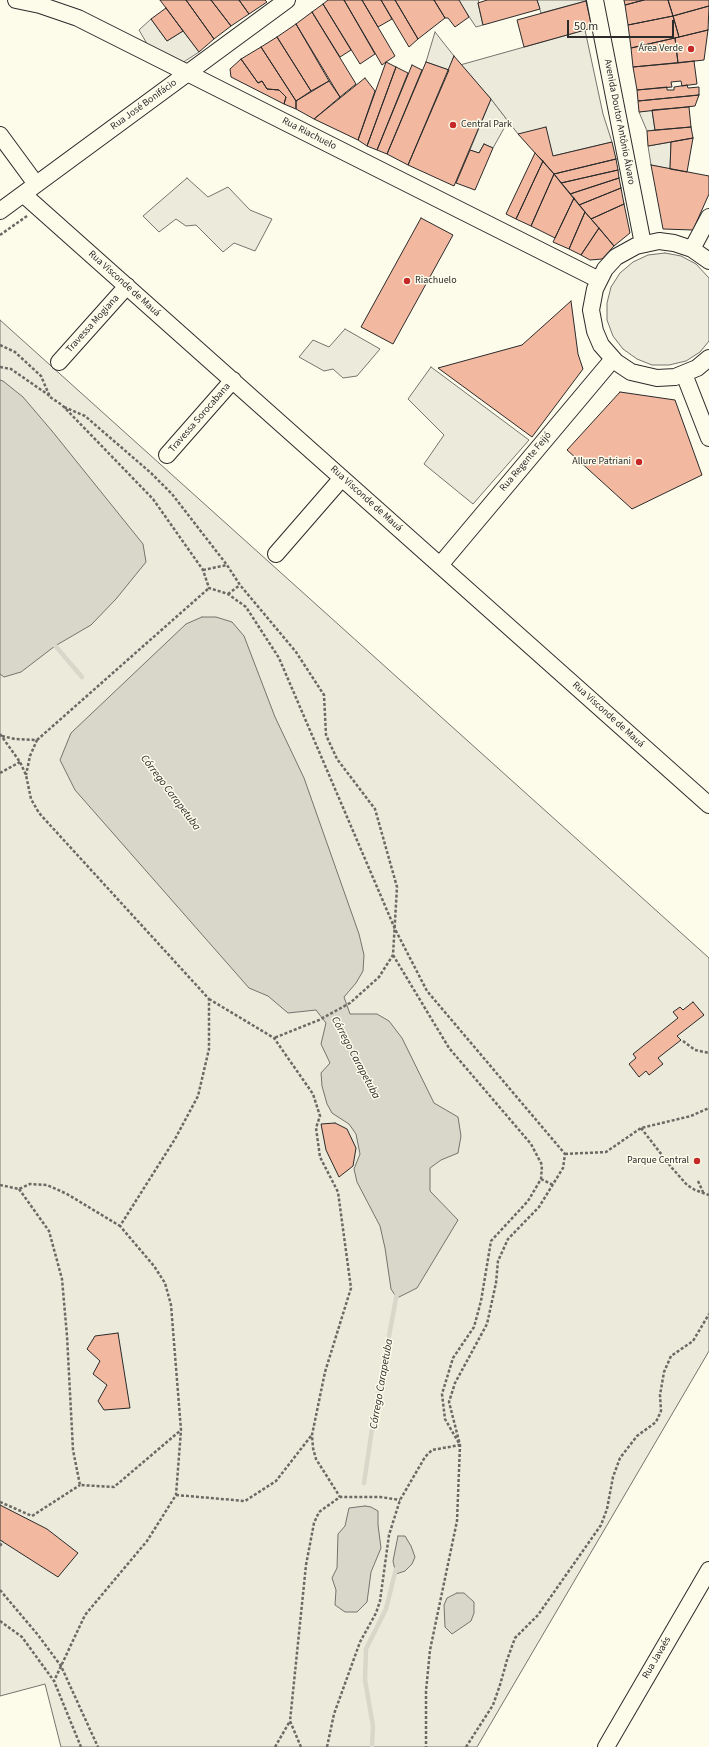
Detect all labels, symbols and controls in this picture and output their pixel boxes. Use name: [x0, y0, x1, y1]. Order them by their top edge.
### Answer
scale bar: [569, 12, 676, 38]
text: 50 m: [574, 18, 598, 35]
place label: Área Verde: [638, 43, 683, 55]
marker: Área Verde: [686, 44, 696, 54]
street label: Avenida Doutor Antônio Álvaro: [601, 58, 637, 186]
street label: Rua José Bonifácio: [109, 77, 179, 133]
street label: Rua Riachuelo: [280, 115, 338, 153]
place label: Central Park: [461, 119, 512, 131]
marker: Central Park: [448, 120, 458, 130]
street label: Rua Visconde de Mauá: [85, 248, 163, 320]
place label: Riachuelo: [415, 275, 457, 287]
marker: Riachuelo: [402, 276, 412, 286]
street label: Travessa Mogiana: [64, 293, 122, 355]
street label: Travessa Sorocabana: [167, 381, 233, 455]
street label: Rua Regente Feijó: [498, 430, 554, 494]
place label: Allure Patriani: [572, 456, 631, 468]
marker: Allure Patriani: [634, 457, 644, 467]
street label: Rua Visconde de Mauá: [327, 463, 405, 535]
street label: Rua Visconde de Mauá: [569, 679, 647, 751]
water label: Córrego Carapetuba: [137, 752, 203, 834]
water label: Córrego Carapetuba: [328, 1014, 382, 1102]
place label: Parque Central: [627, 1155, 689, 1167]
marker: Parque Central: [692, 1156, 702, 1166]
water label: Córrego Carapetuba: [368, 1338, 396, 1430]
street label: Rua Javaés: [640, 1635, 674, 1681]

